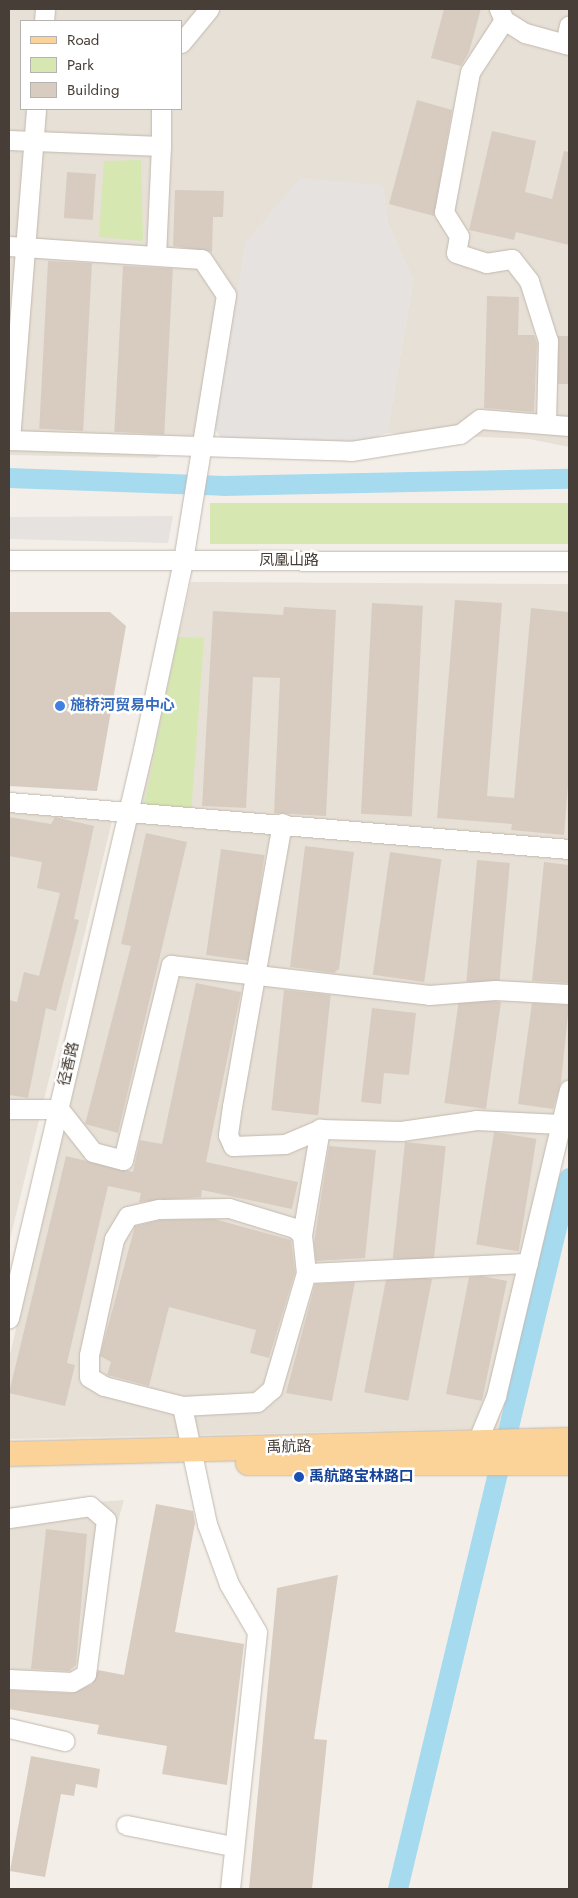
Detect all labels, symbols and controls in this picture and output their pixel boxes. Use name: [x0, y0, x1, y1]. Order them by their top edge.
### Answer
legend: [20, 20, 182, 110]
text: Road: [67, 29, 99, 51]
text: Park: [67, 54, 94, 76]
text: Building: [67, 79, 119, 101]
street label: 凤凰山路: [259, 552, 319, 570]
place label: 施桥河贸易中心: [70, 697, 175, 715]
marker: 施桥河贸易中心: [54, 700, 66, 712]
street label: 径香路: [55, 1040, 83, 1088]
street label: 禹航路: [266, 1438, 312, 1456]
place label: 禹航路宝林路口: [309, 1468, 414, 1486]
marker: 禹航路宝林路口: [293, 1471, 305, 1483]

